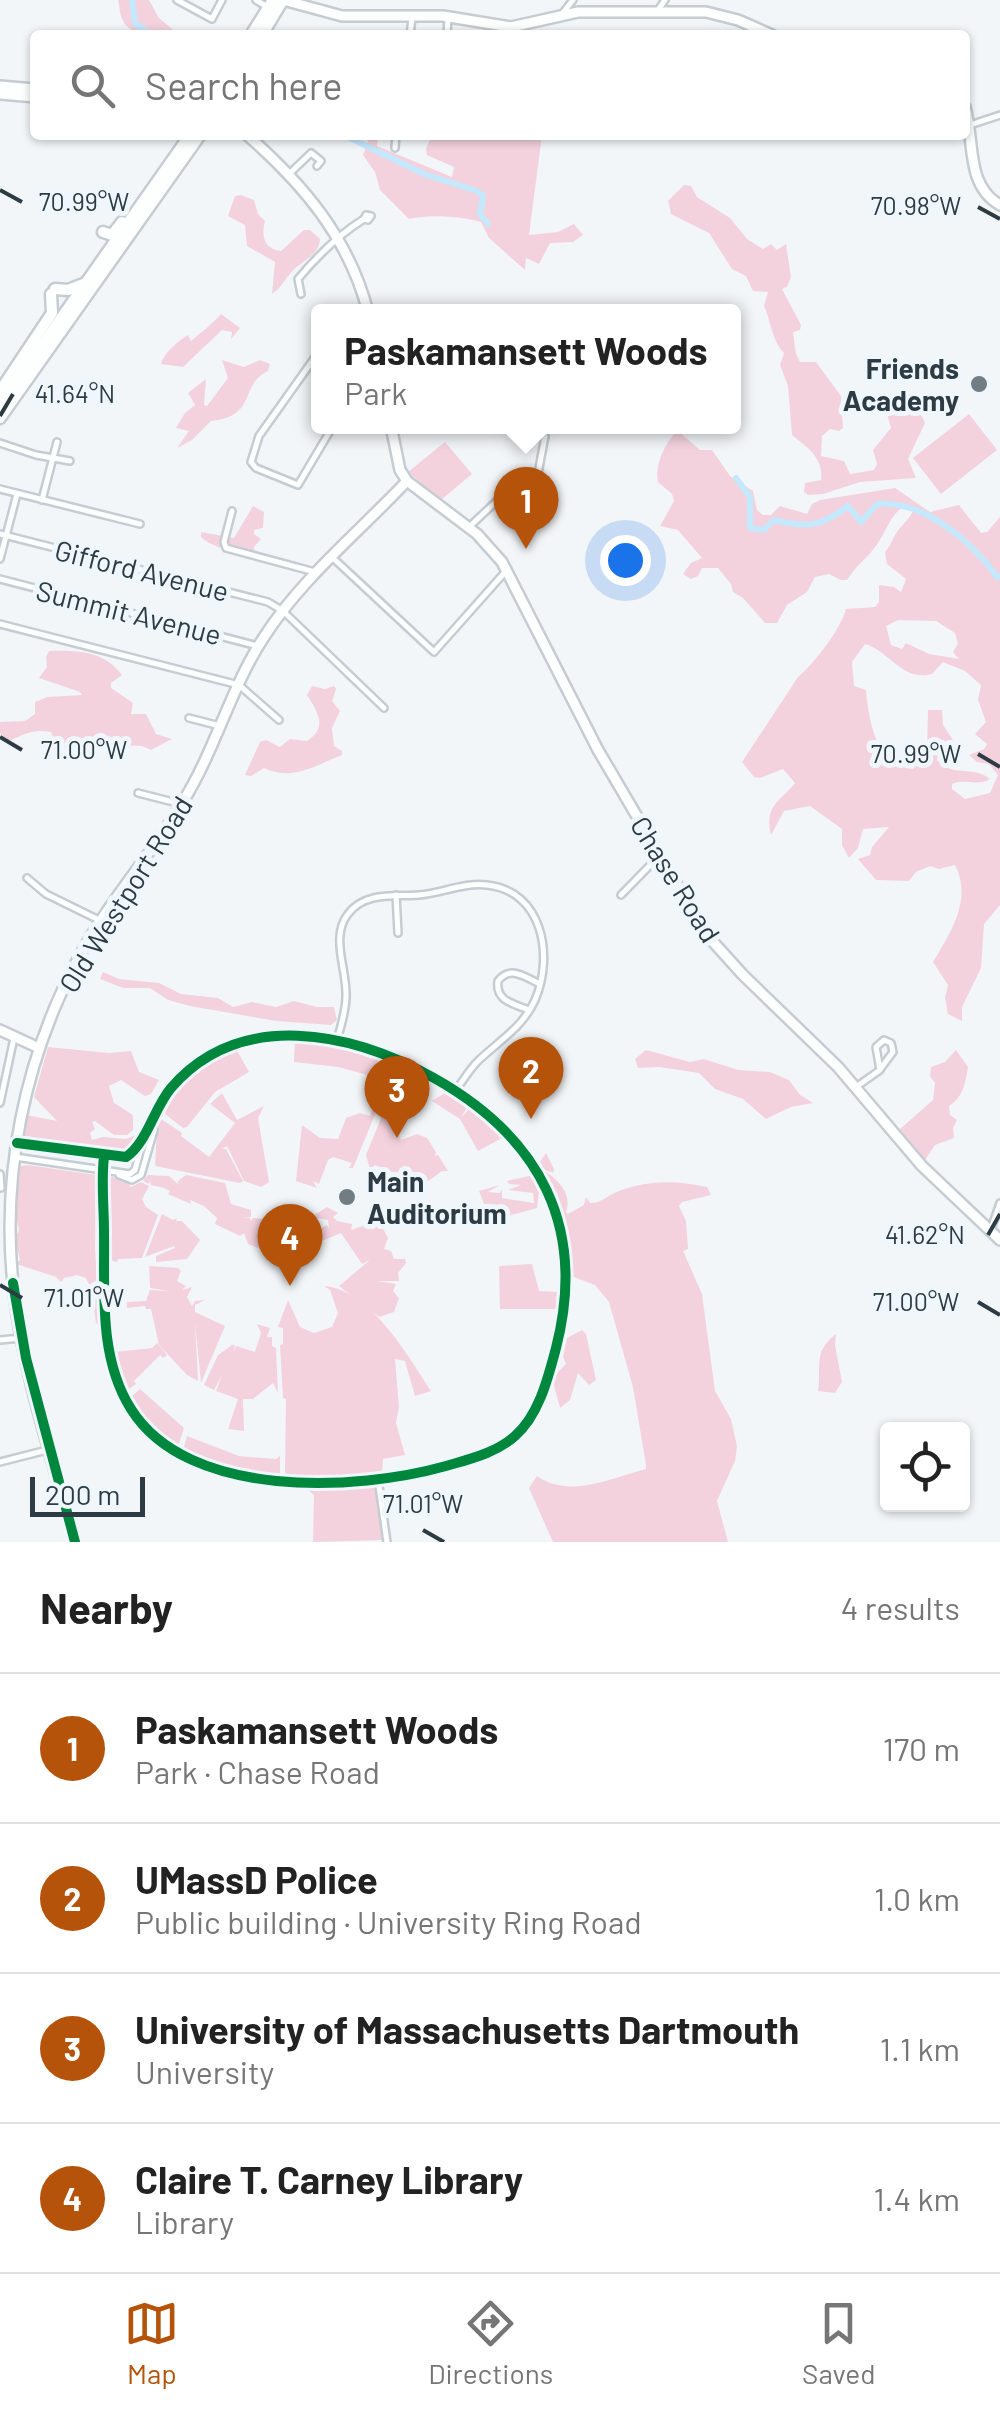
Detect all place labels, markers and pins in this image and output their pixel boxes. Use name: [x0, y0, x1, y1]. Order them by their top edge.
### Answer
place label: Friends Academy: [843, 351, 959, 417]
marker: Friends Academy: [968, 373, 990, 395]
pin: 1: [494, 466, 558, 549]
pin: 2: [498, 1036, 564, 1119]
pin: 3: [364, 1056, 430, 1138]
place label: Main Auditorium: [367, 1164, 507, 1230]
marker: Main Auditorium: [336, 1186, 358, 1208]
pin: 4: [258, 1204, 322, 1286]

